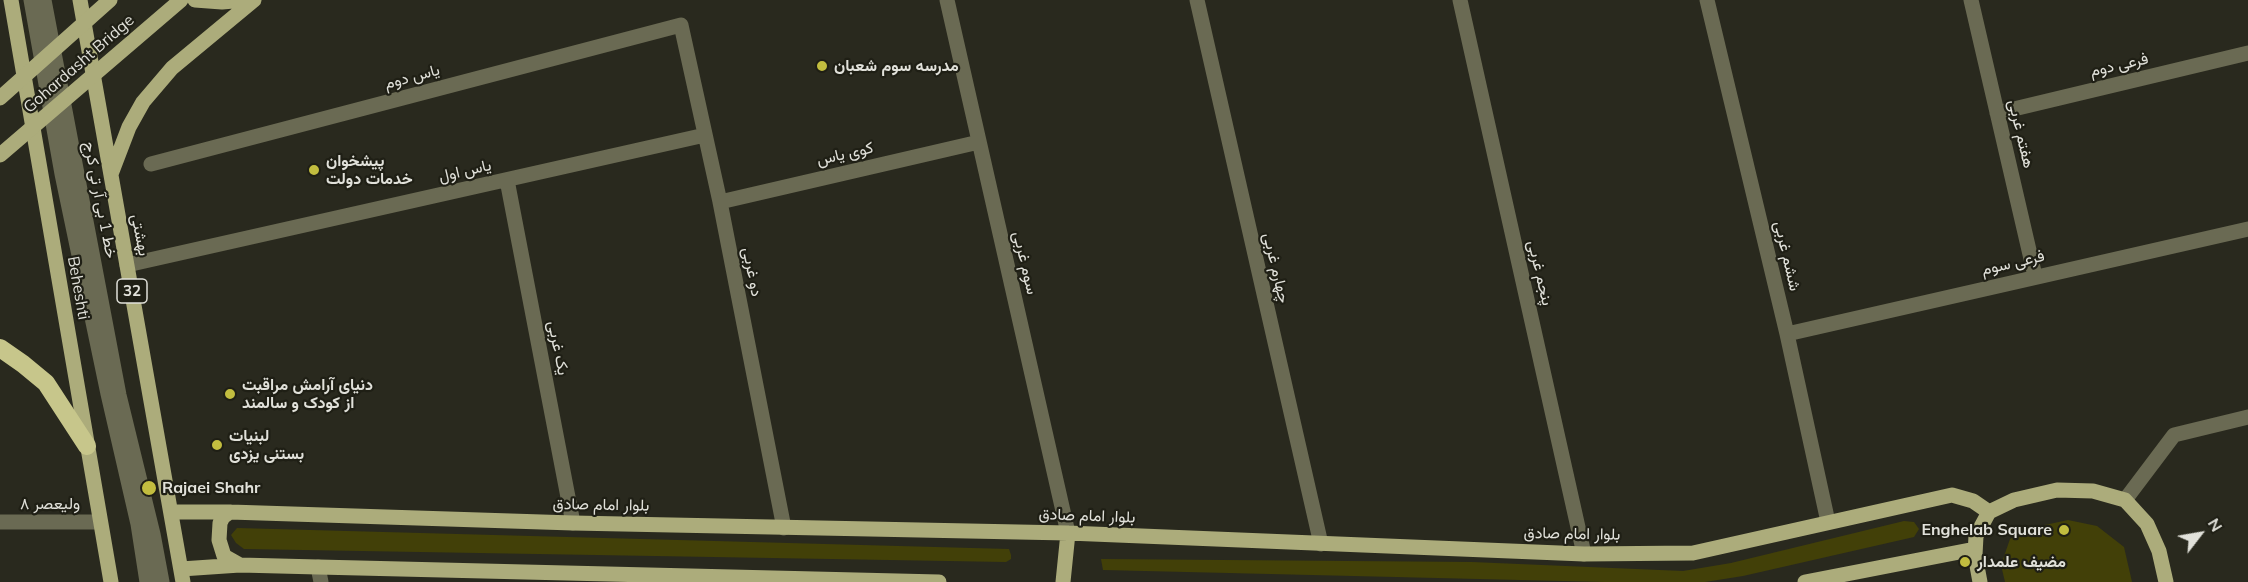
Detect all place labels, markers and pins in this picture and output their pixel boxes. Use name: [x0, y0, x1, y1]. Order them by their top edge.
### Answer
place label: مدرسه سوم شعبان: [834, 56, 959, 76]
marker: مدرسه سوم شعبان: [815, 59, 829, 73]
place label: پیشخوان خدمات دولت: [326, 151, 413, 189]
marker: پیشخوان خدمات دولت: [307, 163, 321, 177]
place label: دنیای آرامش مراقبت از کودک و سالمند: [242, 375, 373, 413]
marker: دنیای آرامش مراقبت از کودک و سالمند: [223, 387, 237, 401]
place label: لبنیات بستنی یزدی: [229, 426, 304, 464]
marker: لبنیات بستنی یزدی: [210, 438, 224, 452]
place label: Rajaei Shahr: [162, 478, 260, 498]
marker: Rajaei Shahr: [140, 479, 158, 497]
place label: Enghelab Square: [1921, 520, 2052, 540]
marker: Enghelab Square: [2057, 523, 2071, 537]
place label: مضیف علمدار: [1977, 552, 2066, 572]
marker: مضیف علمدار: [1958, 555, 1972, 569]

